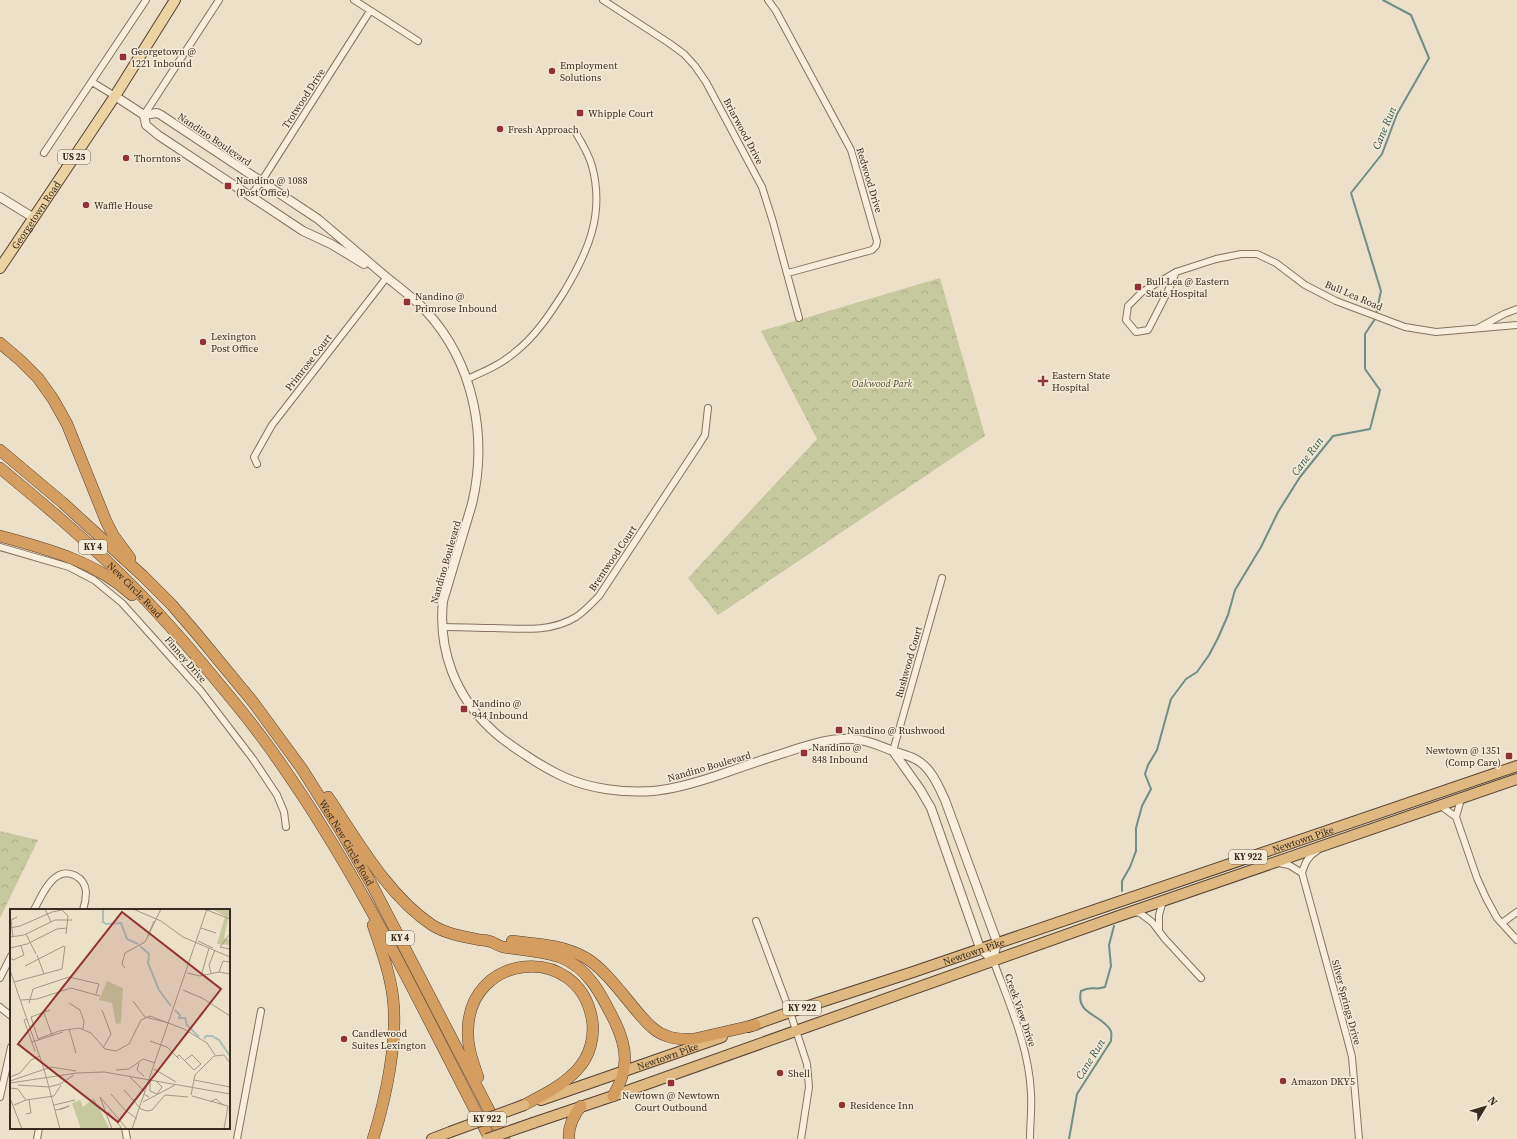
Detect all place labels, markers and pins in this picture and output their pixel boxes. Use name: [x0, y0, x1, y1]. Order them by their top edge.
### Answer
place label: Georgetown @ 1221 Inbound: [131, 45, 196, 70]
marker: Georgetown @ 1221 Inbound: [118, 52, 128, 62]
place label: Employment Solutions: [560, 59, 618, 84]
marker: Employment Solutions: [547, 66, 557, 76]
place label: Whipple Court: [588, 107, 654, 120]
marker: Whipple Court: [575, 108, 585, 118]
place label: Fresh Approach: [508, 123, 579, 136]
marker: Fresh Approach: [495, 124, 505, 134]
place label: Thorntons: [134, 152, 181, 165]
marker: Thorntons: [121, 153, 131, 163]
place label: Nandino @ 1088 (Post Office): [236, 174, 308, 199]
marker: Nandino @ 1088 (Post Office): [223, 181, 233, 191]
place label: Waffle House: [94, 199, 153, 212]
marker: Waffle House: [81, 200, 91, 210]
place label: Bull Lea @ Eastern State Hospital: [1146, 275, 1229, 300]
marker: Bull Lea @ Eastern State Hospital: [1133, 282, 1143, 292]
place label: Nandino @ Primrose Inbound: [415, 290, 497, 315]
marker: Nandino @ Primrose Inbound: [402, 297, 412, 307]
place label: Lexington Post Office: [211, 330, 258, 355]
marker: Lexington Post Office: [198, 337, 208, 347]
place label: Eastern State Hospital: [1052, 369, 1110, 394]
marker: Eastern State Hospital: [1037, 375, 1049, 387]
place label: Nandino @ 944 Inbound: [472, 697, 528, 722]
marker: Nandino @ 944 Inbound: [459, 704, 469, 714]
place label: Nandino @ Rushwood: [847, 724, 945, 737]
marker: Nandino @ Rushwood: [834, 725, 844, 735]
place label: Nandino @ 848 Inbound: [812, 741, 868, 766]
place label: Newtown @ 1351 (Comp Care): [1426, 744, 1501, 769]
marker: Nandino @ 848 Inbound: [799, 748, 809, 758]
marker: Newtown @ 1351 (Comp Care): [1504, 751, 1514, 761]
place label: Candlewood Suites Lexington: [352, 1027, 426, 1052]
marker: Candlewood Suites Lexington: [339, 1034, 349, 1044]
place label: Shell: [788, 1067, 810, 1080]
marker: Shell: [775, 1068, 785, 1078]
place label: Amazon DKY5: [1291, 1075, 1355, 1088]
marker: Amazon DKY5: [1278, 1076, 1288, 1086]
marker: Newtown @ Newtown Court Outbound: [666, 1078, 676, 1088]
place label: Newtown @ Newtown Court Outbound: [622, 1089, 720, 1114]
place label: Residence Inn: [850, 1099, 914, 1112]
marker: Residence Inn: [837, 1100, 847, 1110]

